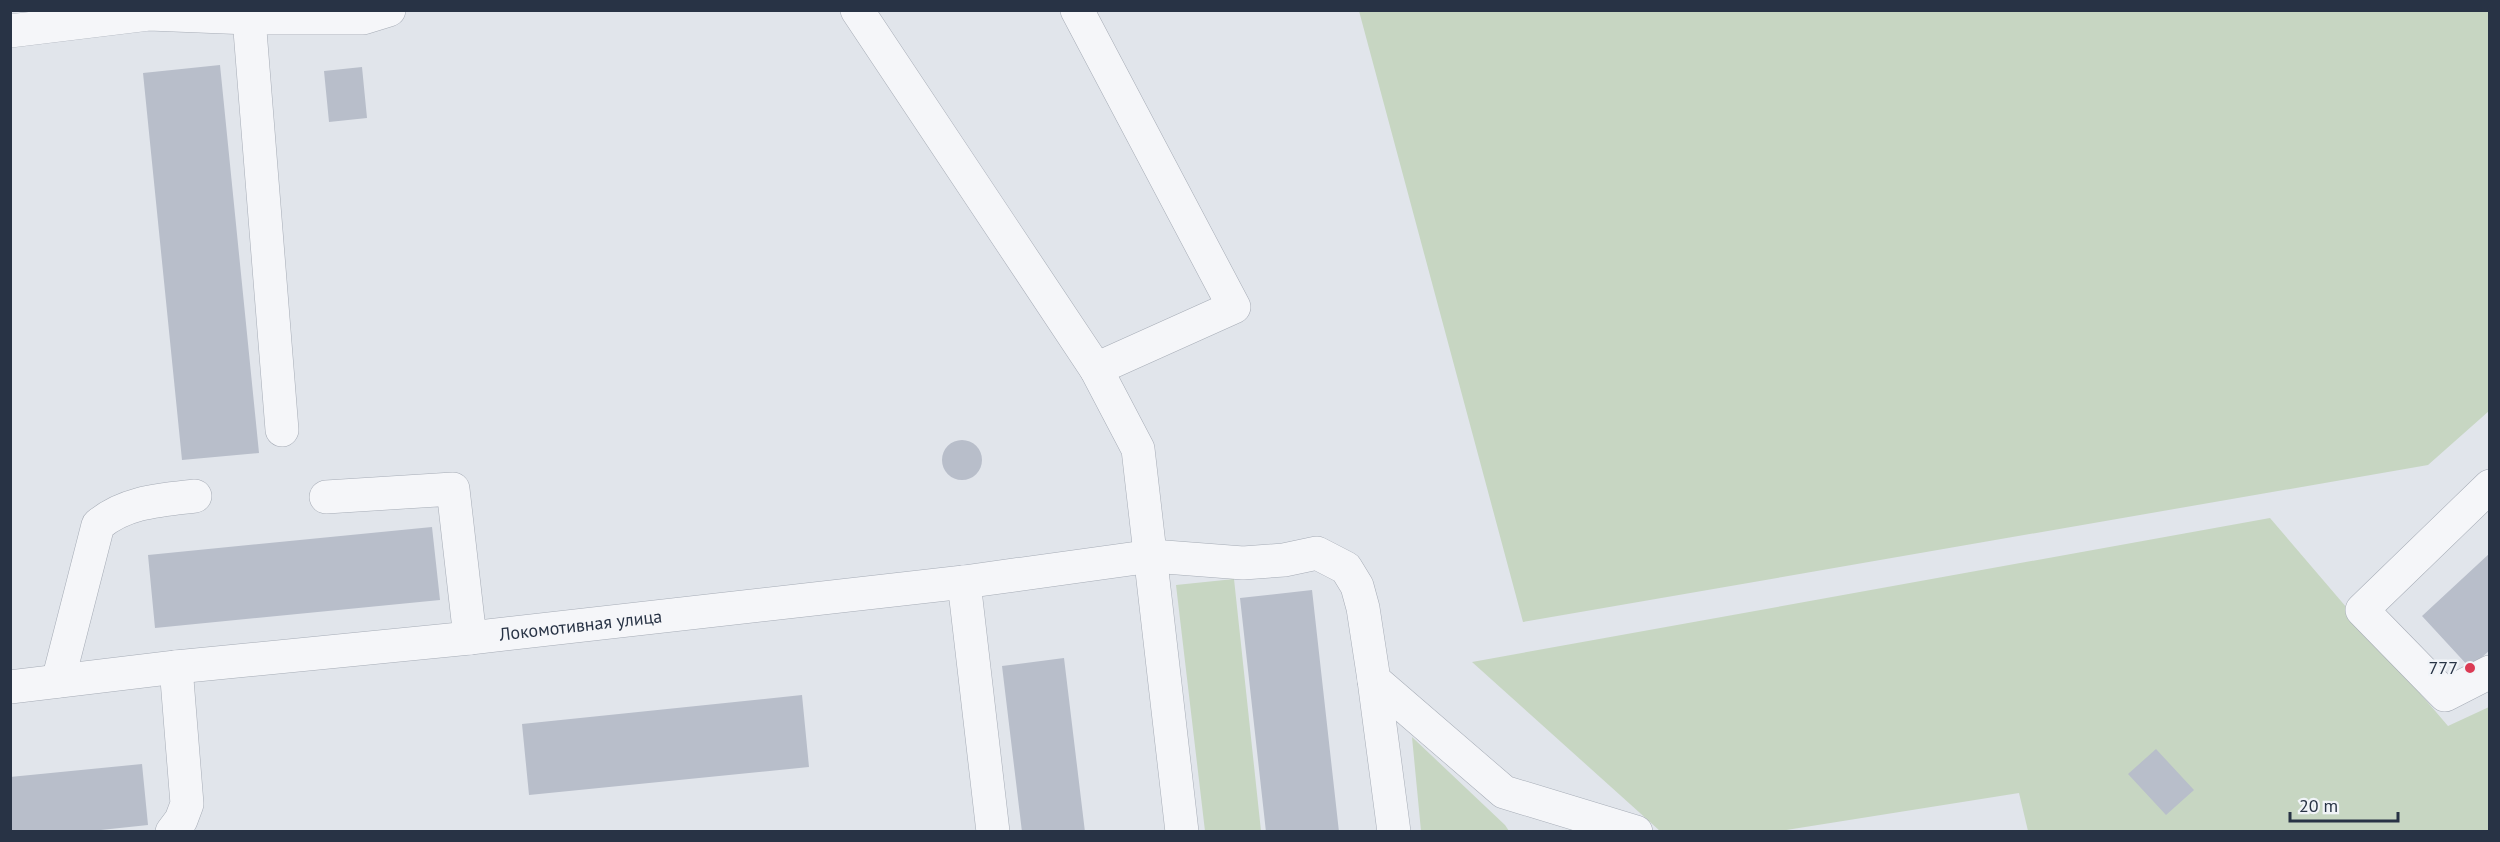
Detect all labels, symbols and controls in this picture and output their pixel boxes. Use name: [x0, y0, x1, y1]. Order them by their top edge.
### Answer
street label: Локомотивная улица: [497, 604, 663, 646]
place label: 777: [2429, 656, 2458, 679]
marker: 777: [2463, 661, 2477, 675]
scale bar: [2290, 785, 2398, 823]
text: 20 m: [2299, 794, 2338, 817]

